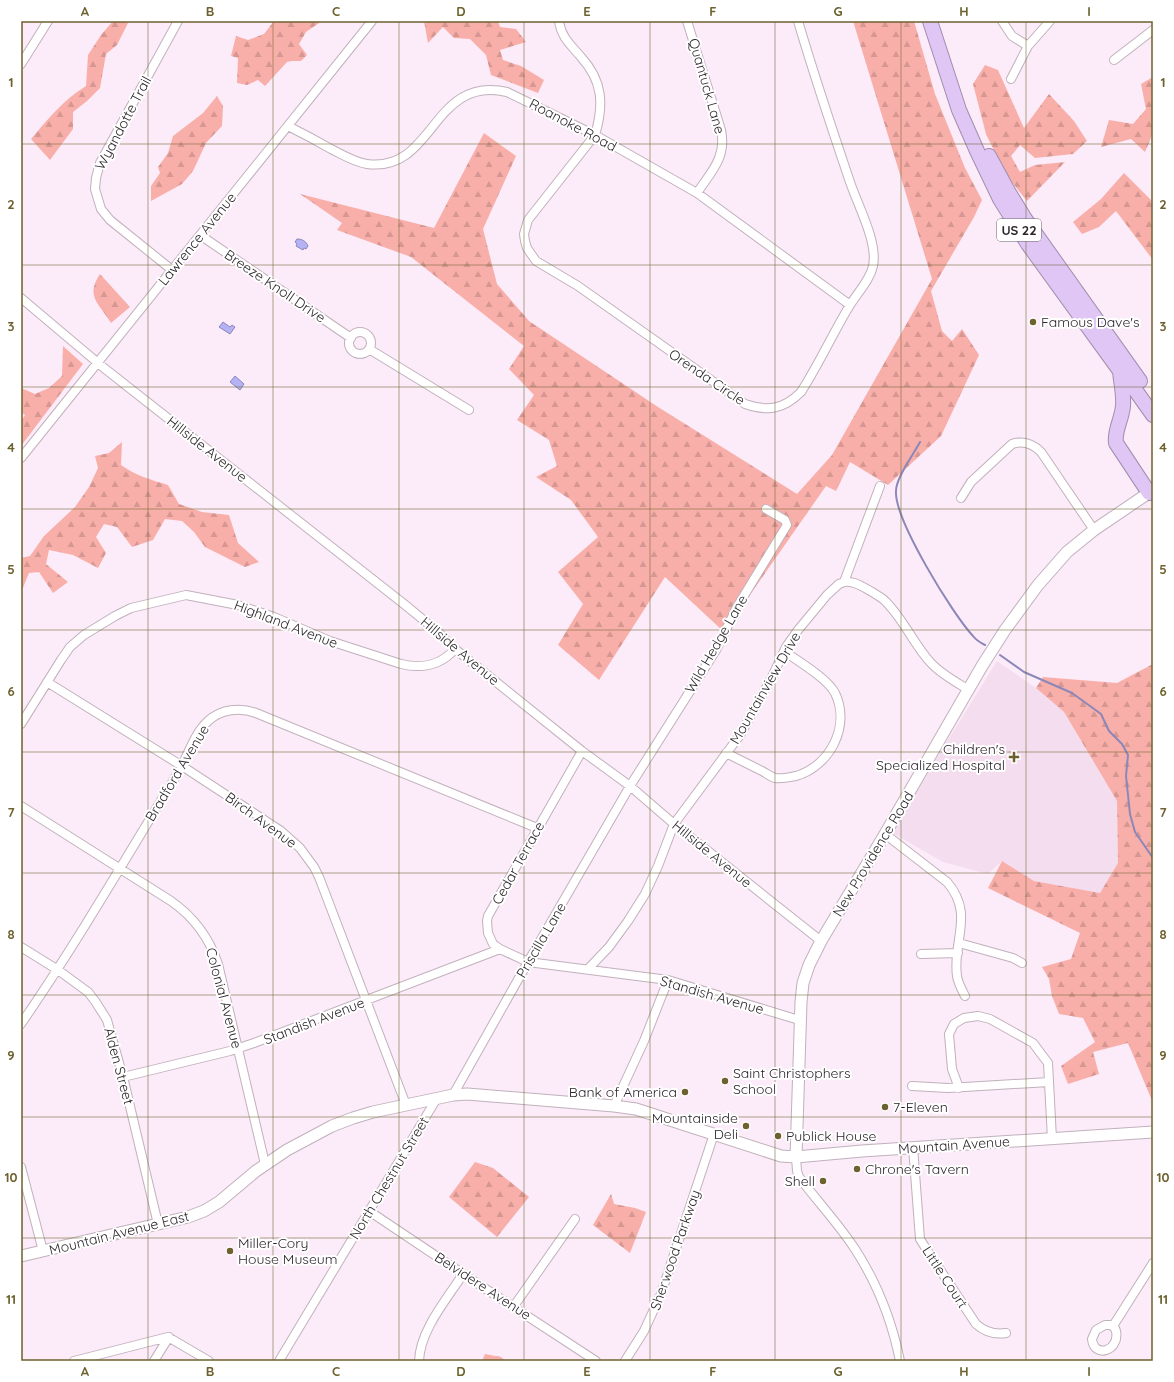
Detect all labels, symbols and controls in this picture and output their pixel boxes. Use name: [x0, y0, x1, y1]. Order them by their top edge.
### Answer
text: A: [81, 3, 90, 19]
text: B: [206, 3, 214, 19]
text: C: [332, 3, 340, 19]
text: D: [456, 3, 466, 19]
text: E: [583, 3, 591, 19]
text: F: [709, 3, 717, 19]
text: G: [833, 3, 843, 19]
text: H: [959, 3, 969, 19]
text: I: [1087, 3, 1091, 19]
street label: Quantuck Lane: [685, 36, 729, 136]
street label: Wyandotte Trail: [91, 73, 155, 173]
text: 1: [8, 74, 14, 90]
text: 1: [1160, 74, 1166, 90]
street label: Roanoke Road: [526, 94, 620, 156]
street label: Lawrence Avenue: [154, 189, 240, 289]
text: 2: [7, 196, 15, 212]
text: 2: [1159, 196, 1167, 212]
road number: US 22: [997, 219, 1041, 241]
street label: Breeze Knoll Drive: [221, 245, 329, 327]
place label: Famous Dave's: [1041, 313, 1140, 331]
marker: Famous Dave's: [1028, 317, 1038, 327]
text: 3: [8, 318, 15, 334]
text: 3: [1160, 318, 1167, 334]
street label: Orenda Circle: [665, 345, 749, 409]
street label: Hillside Avenue: [163, 412, 251, 486]
text: 4: [7, 439, 15, 455]
text: 4: [1159, 439, 1167, 455]
text: 5: [7, 561, 15, 577]
text: 5: [1159, 561, 1167, 577]
street label: Wild Hedge Lane: [681, 592, 751, 696]
street label: Highland Avenue: [232, 596, 341, 652]
street label: Hillside Avenue: [417, 613, 503, 689]
street label: Mountainview Drive: [726, 629, 805, 747]
text: 6: [7, 683, 15, 699]
text: 6: [1159, 683, 1167, 699]
street label: Bradford Avenue: [141, 721, 213, 825]
place label: Children's Specialized Hospital: [876, 740, 1005, 774]
marker: Children's Specialized Hospital: [1008, 751, 1020, 763]
street label: Birch Avenue: [222, 788, 300, 852]
street label: New Providence Road: [828, 788, 918, 920]
text: 7: [7, 804, 15, 820]
text: 7: [1159, 804, 1167, 820]
street label: Hillside Avenue: [669, 816, 755, 892]
street label: Cedar Terrace: [488, 818, 548, 908]
street label: Priscilla Lane: [512, 899, 570, 981]
text: 8: [7, 926, 15, 942]
text: 8: [1159, 926, 1167, 942]
street label: Colonial Avenue: [202, 946, 246, 1050]
street label: Standish Avenue: [658, 972, 766, 1018]
street label: Standish Avenue: [261, 993, 367, 1049]
street label: Alden Street: [100, 1026, 138, 1107]
text: 9: [7, 1047, 15, 1063]
text: 9: [1159, 1047, 1167, 1063]
place label: Saint Christophers School: [733, 1064, 851, 1098]
marker: Saint Christophers School: [720, 1076, 730, 1086]
place label: Bank of America: [569, 1083, 677, 1101]
marker: Bank of America: [680, 1087, 690, 1097]
place label: 7-Eleven: [893, 1098, 948, 1116]
marker: 7-Eleven: [880, 1102, 890, 1112]
place label: Mountainside Deli: [652, 1109, 738, 1143]
street label: North Chestnut Street: [345, 1113, 433, 1243]
marker: Mountainside Deli: [741, 1121, 751, 1131]
place label: Publick House: [786, 1127, 877, 1145]
marker: Publick House: [773, 1131, 783, 1141]
street label: Mountain Avenue: [897, 1132, 1011, 1158]
place label: Chrone's Tavern: [865, 1160, 969, 1178]
marker: Chrone's Tavern: [852, 1164, 862, 1174]
text: 10: [4, 1169, 18, 1185]
text: 10: [1156, 1169, 1170, 1185]
place label: Shell: [785, 1172, 815, 1190]
marker: Shell: [818, 1176, 828, 1186]
street label: Sherwood Parkway: [646, 1187, 704, 1313]
street label: Mountain Avenue East: [47, 1207, 191, 1259]
place label: Miller-Cory House Museum: [238, 1234, 338, 1268]
street label: Little Court: [918, 1243, 972, 1312]
marker: Miller-Cory House Museum: [225, 1246, 235, 1256]
street label: Belvidere Avenue: [431, 1248, 535, 1324]
text: 11: [6, 1291, 16, 1307]
text: 11: [1158, 1291, 1168, 1307]
text: A: [81, 1363, 90, 1379]
text: B: [206, 1363, 214, 1379]
text: C: [332, 1363, 340, 1379]
text: D: [456, 1363, 466, 1379]
text: E: [583, 1363, 591, 1379]
text: F: [709, 1363, 717, 1379]
text: G: [833, 1363, 843, 1379]
text: H: [959, 1363, 969, 1379]
text: I: [1087, 1363, 1091, 1379]

